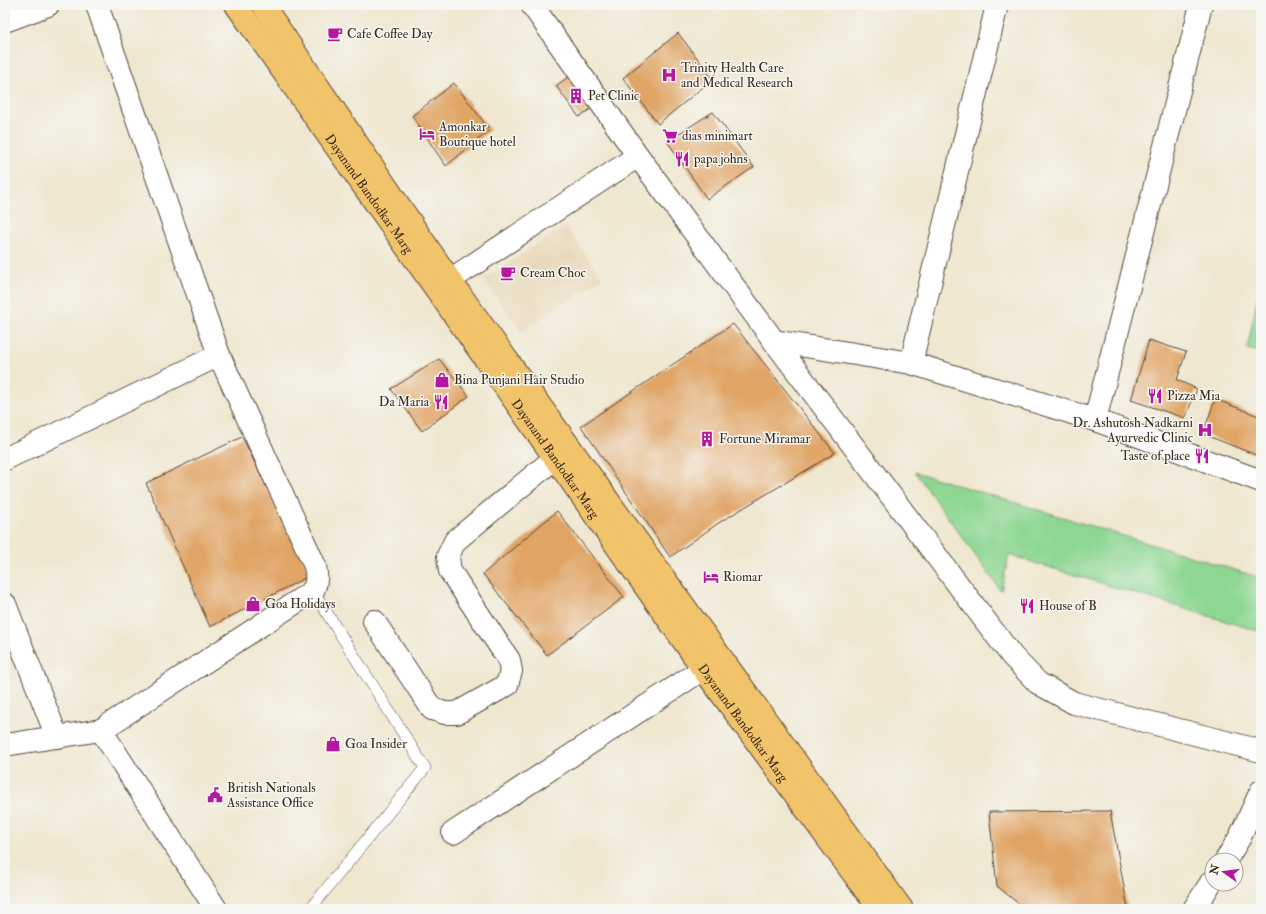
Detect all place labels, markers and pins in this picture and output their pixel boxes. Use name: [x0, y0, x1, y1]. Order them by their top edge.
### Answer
cafe icon: Cafe Coffee Day: [326, 25, 344, 43]
place label: Cafe Coffee Day: [347, 26, 433, 43]
place label: Trinity Health Care and Medical Research: [681, 60, 793, 91]
hospital icon: Trinity Health Care and Medical Research: [660, 66, 678, 84]
building icon: Pet Clinic: [567, 87, 585, 105]
place label: Pet Clinic: [588, 88, 639, 104]
place label: Amonkar Boutique hotel: [438, 119, 516, 150]
hotel icon: Amonkar Boutique hotel: [418, 125, 436, 143]
supermarket icon: dias minimart: [661, 127, 679, 145]
place label: dias minimart: [682, 128, 753, 144]
restaurant icon: papa johns: [673, 150, 691, 168]
place label: papa johns: [693, 151, 748, 168]
cafe icon: Cream Choc: [499, 264, 517, 282]
place label: Cream Choc: [520, 265, 586, 281]
shop icon: Bina Punjani Hair Studio: [433, 371, 451, 389]
place label: Bina Punjani Hair Studio: [454, 372, 584, 388]
restaurant icon: Pizza Mia: [1146, 387, 1164, 405]
place label: Pizza Mia: [1167, 388, 1221, 404]
restaurant icon: Da Maria: [432, 393, 450, 411]
place label: Da Maria: [379, 394, 430, 410]
place label: Dr. Ashutosh Nadkarni Ayurvedic Clinic: [1072, 415, 1194, 447]
hospital icon: Dr. Ashutosh Nadkarni Ayurvedic Clinic: [1196, 421, 1214, 439]
building icon: Fortune Miramar: [698, 430, 716, 448]
place label: Fortune Miramar: [719, 431, 810, 447]
restaurant icon: Taste of place: [1193, 447, 1211, 465]
place label: Taste of place: [1121, 448, 1191, 465]
hotel icon: Riomar: [702, 568, 720, 586]
place label: Riomar: [723, 569, 762, 585]
shop icon: Goa Holidays: [244, 595, 262, 613]
place label: Goa Holidays: [265, 596, 336, 613]
restaurant icon: House of B: [1018, 597, 1036, 615]
place label: House of B: [1039, 598, 1097, 614]
shop icon: Goa Insider: [324, 735, 342, 753]
place label: Goa Insider: [345, 736, 407, 752]
place label: British Nationals Assistance Office: [226, 780, 316, 811]
public building icon: British Nationals Assistance Office: [206, 786, 224, 804]

